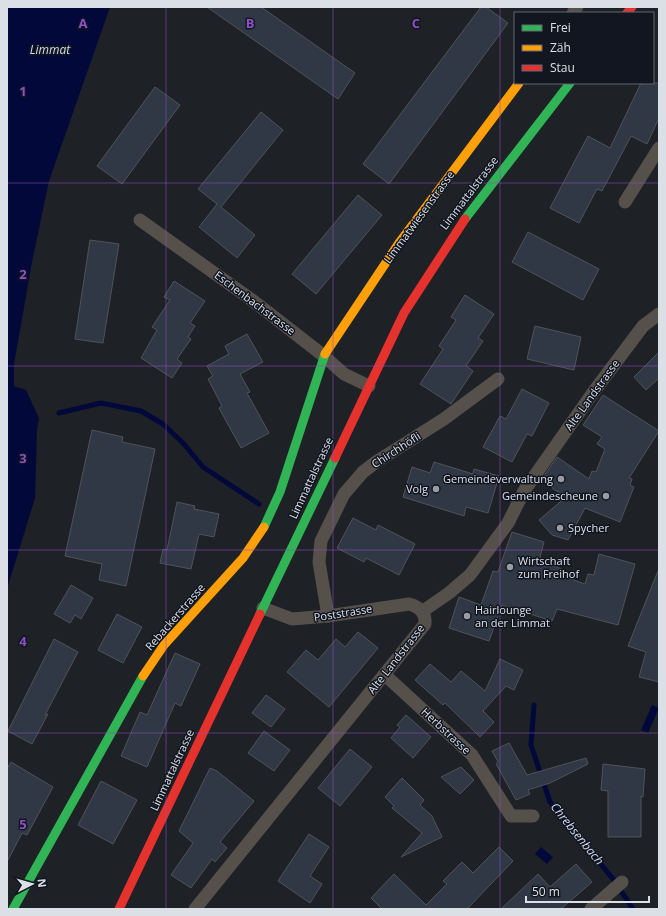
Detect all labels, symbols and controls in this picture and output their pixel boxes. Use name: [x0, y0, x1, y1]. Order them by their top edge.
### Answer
legend: [514, 12, 654, 84]
text: A: [79, 14, 88, 32]
text: B: [246, 14, 255, 32]
text: C: [412, 14, 420, 32]
text: Frei: [550, 19, 571, 36]
text: Zäh: [550, 39, 571, 56]
water label: Limmat: [30, 41, 71, 58]
text: Stau: [550, 59, 575, 76]
text: 1: [19, 82, 27, 100]
street label: Limmattalstrasse: [436, 153, 501, 232]
street label: Limmatwiesenstrasse: [380, 167, 457, 266]
text: 2: [19, 265, 27, 283]
street label: Eschenbachstrasse: [212, 267, 299, 338]
street label: Alte Landstrasse: [561, 356, 622, 433]
street label: Chirchhöfli: [368, 428, 423, 471]
street label: Limmattalstrasse: [285, 435, 336, 521]
text: 3: [19, 449, 27, 467]
place label: Gemeindeverwaltung: [443, 471, 553, 486]
marker: Gemeindeverwaltung: [556, 474, 566, 484]
place label: Volg: [406, 481, 428, 496]
marker: Volg: [431, 484, 441, 494]
place label: Gemeindescheune: [502, 488, 598, 503]
marker: Gemeindescheune: [601, 491, 611, 501]
place label: Spycher: [568, 520, 609, 535]
marker: Spycher: [555, 523, 565, 533]
place label: Wirtschaft zum Freihof: [518, 553, 580, 581]
marker: Wirtschaft zum Freihof: [505, 562, 515, 572]
street label: Rebackerstrasse: [141, 580, 208, 653]
street label: Poststrasse: [313, 600, 373, 625]
place label: Hairlounge an der Limmat: [475, 602, 550, 630]
marker: Hairlounge an der Limmat: [462, 611, 472, 621]
street label: Alte Landstrasse: [364, 621, 428, 697]
text: 4: [19, 632, 27, 650]
street label: Herbstrasse: [419, 704, 474, 757]
street label: Limmattalstrasse: [146, 727, 197, 813]
water label: Chrebsenbach: [547, 799, 608, 869]
text: 5: [19, 815, 27, 833]
north arrow: [12, 864, 52, 904]
text: N: [35, 878, 50, 888]
scale bar: [526, 878, 649, 904]
text: 50 m: [532, 883, 560, 900]

